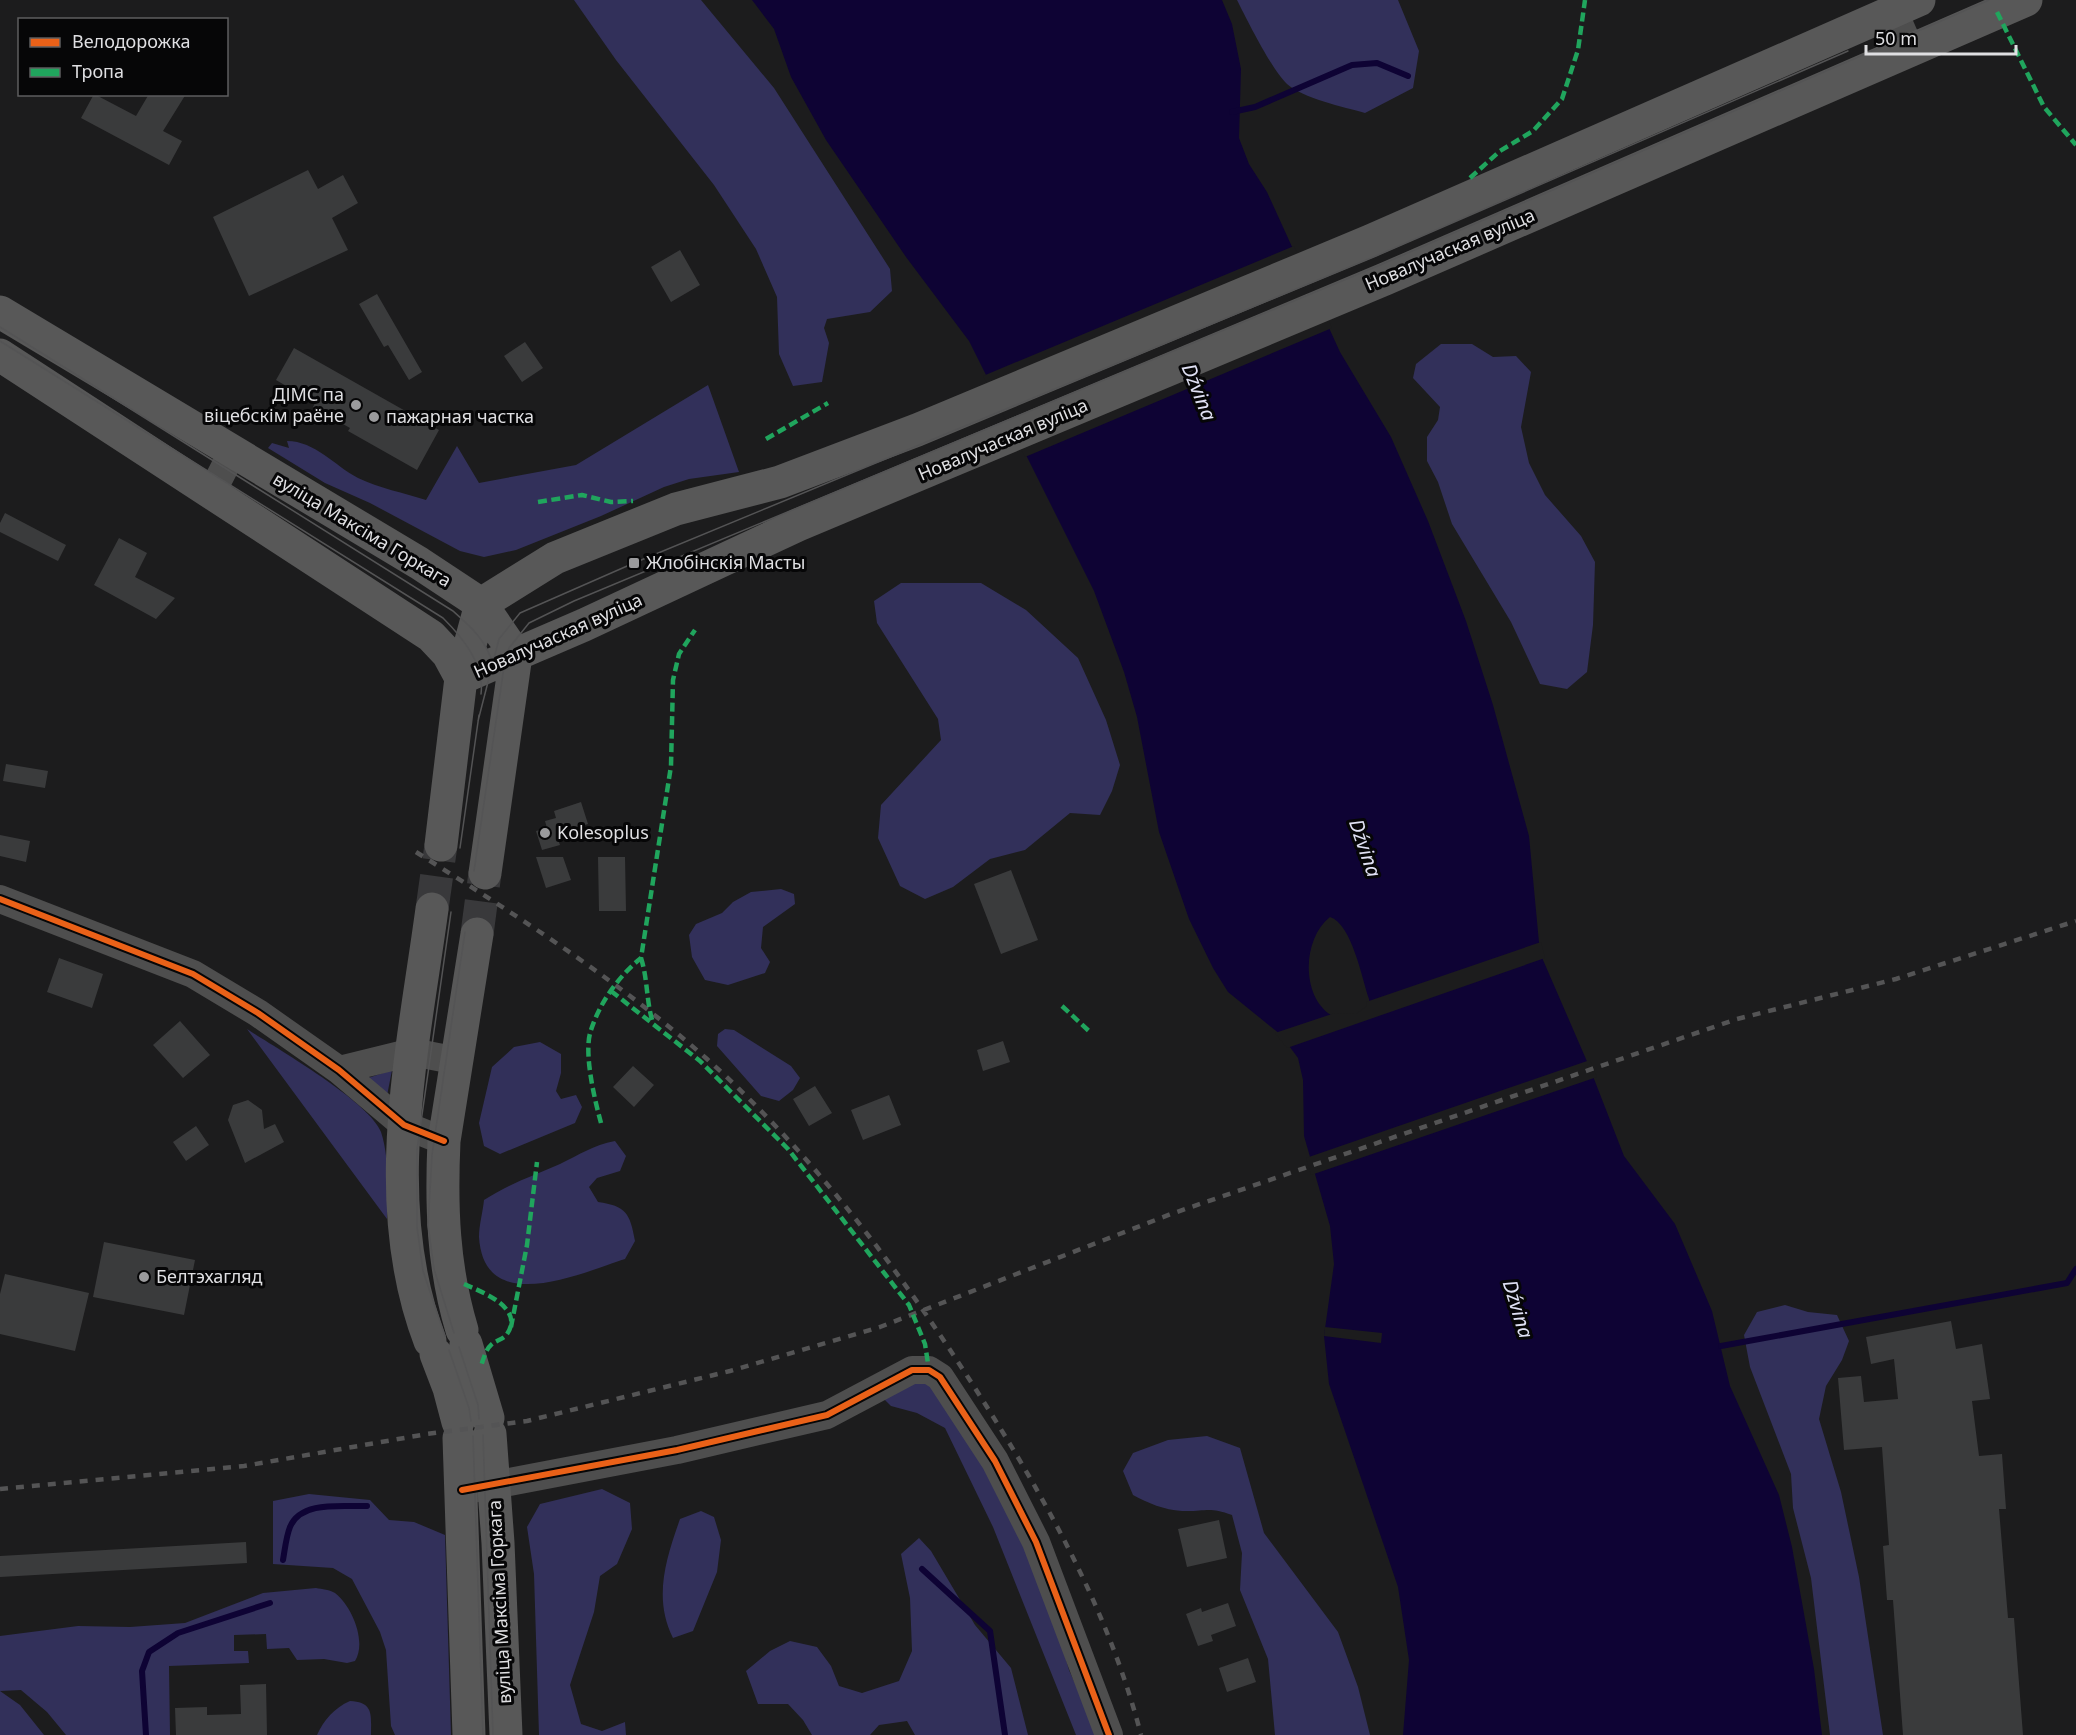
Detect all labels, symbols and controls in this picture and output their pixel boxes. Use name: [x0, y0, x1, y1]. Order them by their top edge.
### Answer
legend: [18, 18, 228, 96]
scale bar: [1866, 18, 2016, 56]
text: 50 m: [1875, 26, 1917, 50]
text: Велодорожка: [72, 29, 190, 53]
text: Тропа: [72, 59, 124, 83]
street label: Новалучаская вуліца: [1361, 202, 1538, 296]
water label: Dźvina: [1176, 359, 1223, 425]
place label: ДІМС па віцебскім раёне: [204, 382, 344, 427]
street label: Новалучаская вуліца: [914, 392, 1091, 486]
marker: ДІМС па віцебскім раёне: [349, 398, 363, 412]
place label: пажарная частка: [386, 404, 534, 428]
marker: пажарная частка: [367, 410, 381, 424]
street label: вуліца Максіма Горкага: [269, 466, 456, 592]
place label: Жлобінскія Масты: [646, 550, 805, 574]
marker: Жлобінскія Масты: [627, 556, 641, 570]
street label: Новалучаская вуліца: [469, 587, 646, 683]
water label: Dźvina: [1343, 815, 1388, 880]
place label: Kolesoplus: [557, 820, 649, 844]
marker: Kolesoplus: [538, 826, 552, 840]
place label: Белтэхагляд: [156, 1264, 263, 1288]
marker: Белтэхагляд: [137, 1270, 151, 1284]
water label: Dźvina: [1497, 1276, 1540, 1341]
street label: вуліца Максіма Горкага: [482, 1500, 516, 1704]

